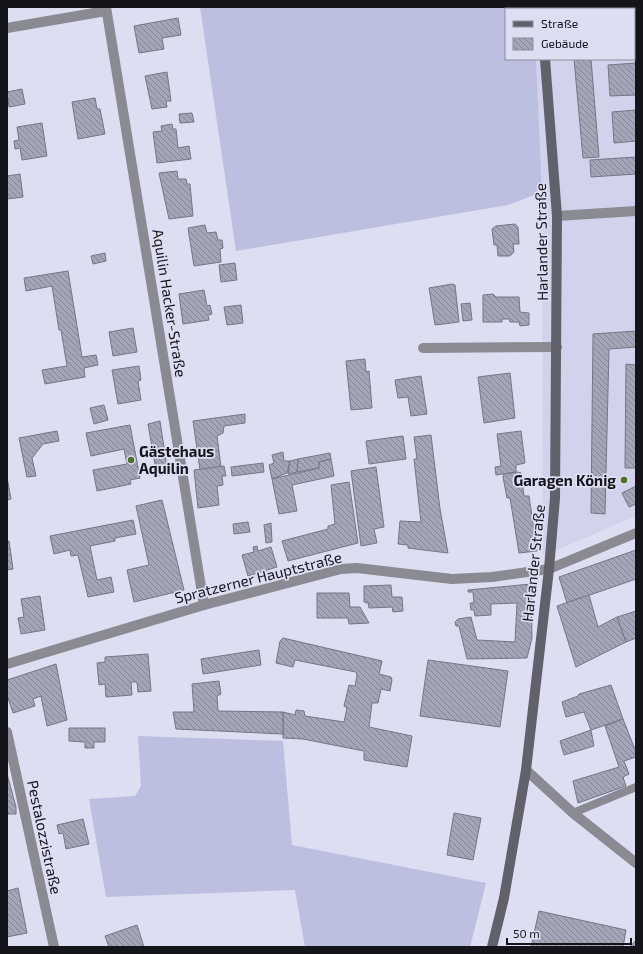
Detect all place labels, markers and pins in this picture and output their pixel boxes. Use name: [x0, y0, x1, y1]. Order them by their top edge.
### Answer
place label: Gästehaus Aquilin: [139, 442, 214, 477]
marker: Gästehaus Aquilin: [126, 455, 136, 465]
place label: Garagen König: [513, 471, 616, 489]
marker: Garagen König: [619, 475, 629, 485]

